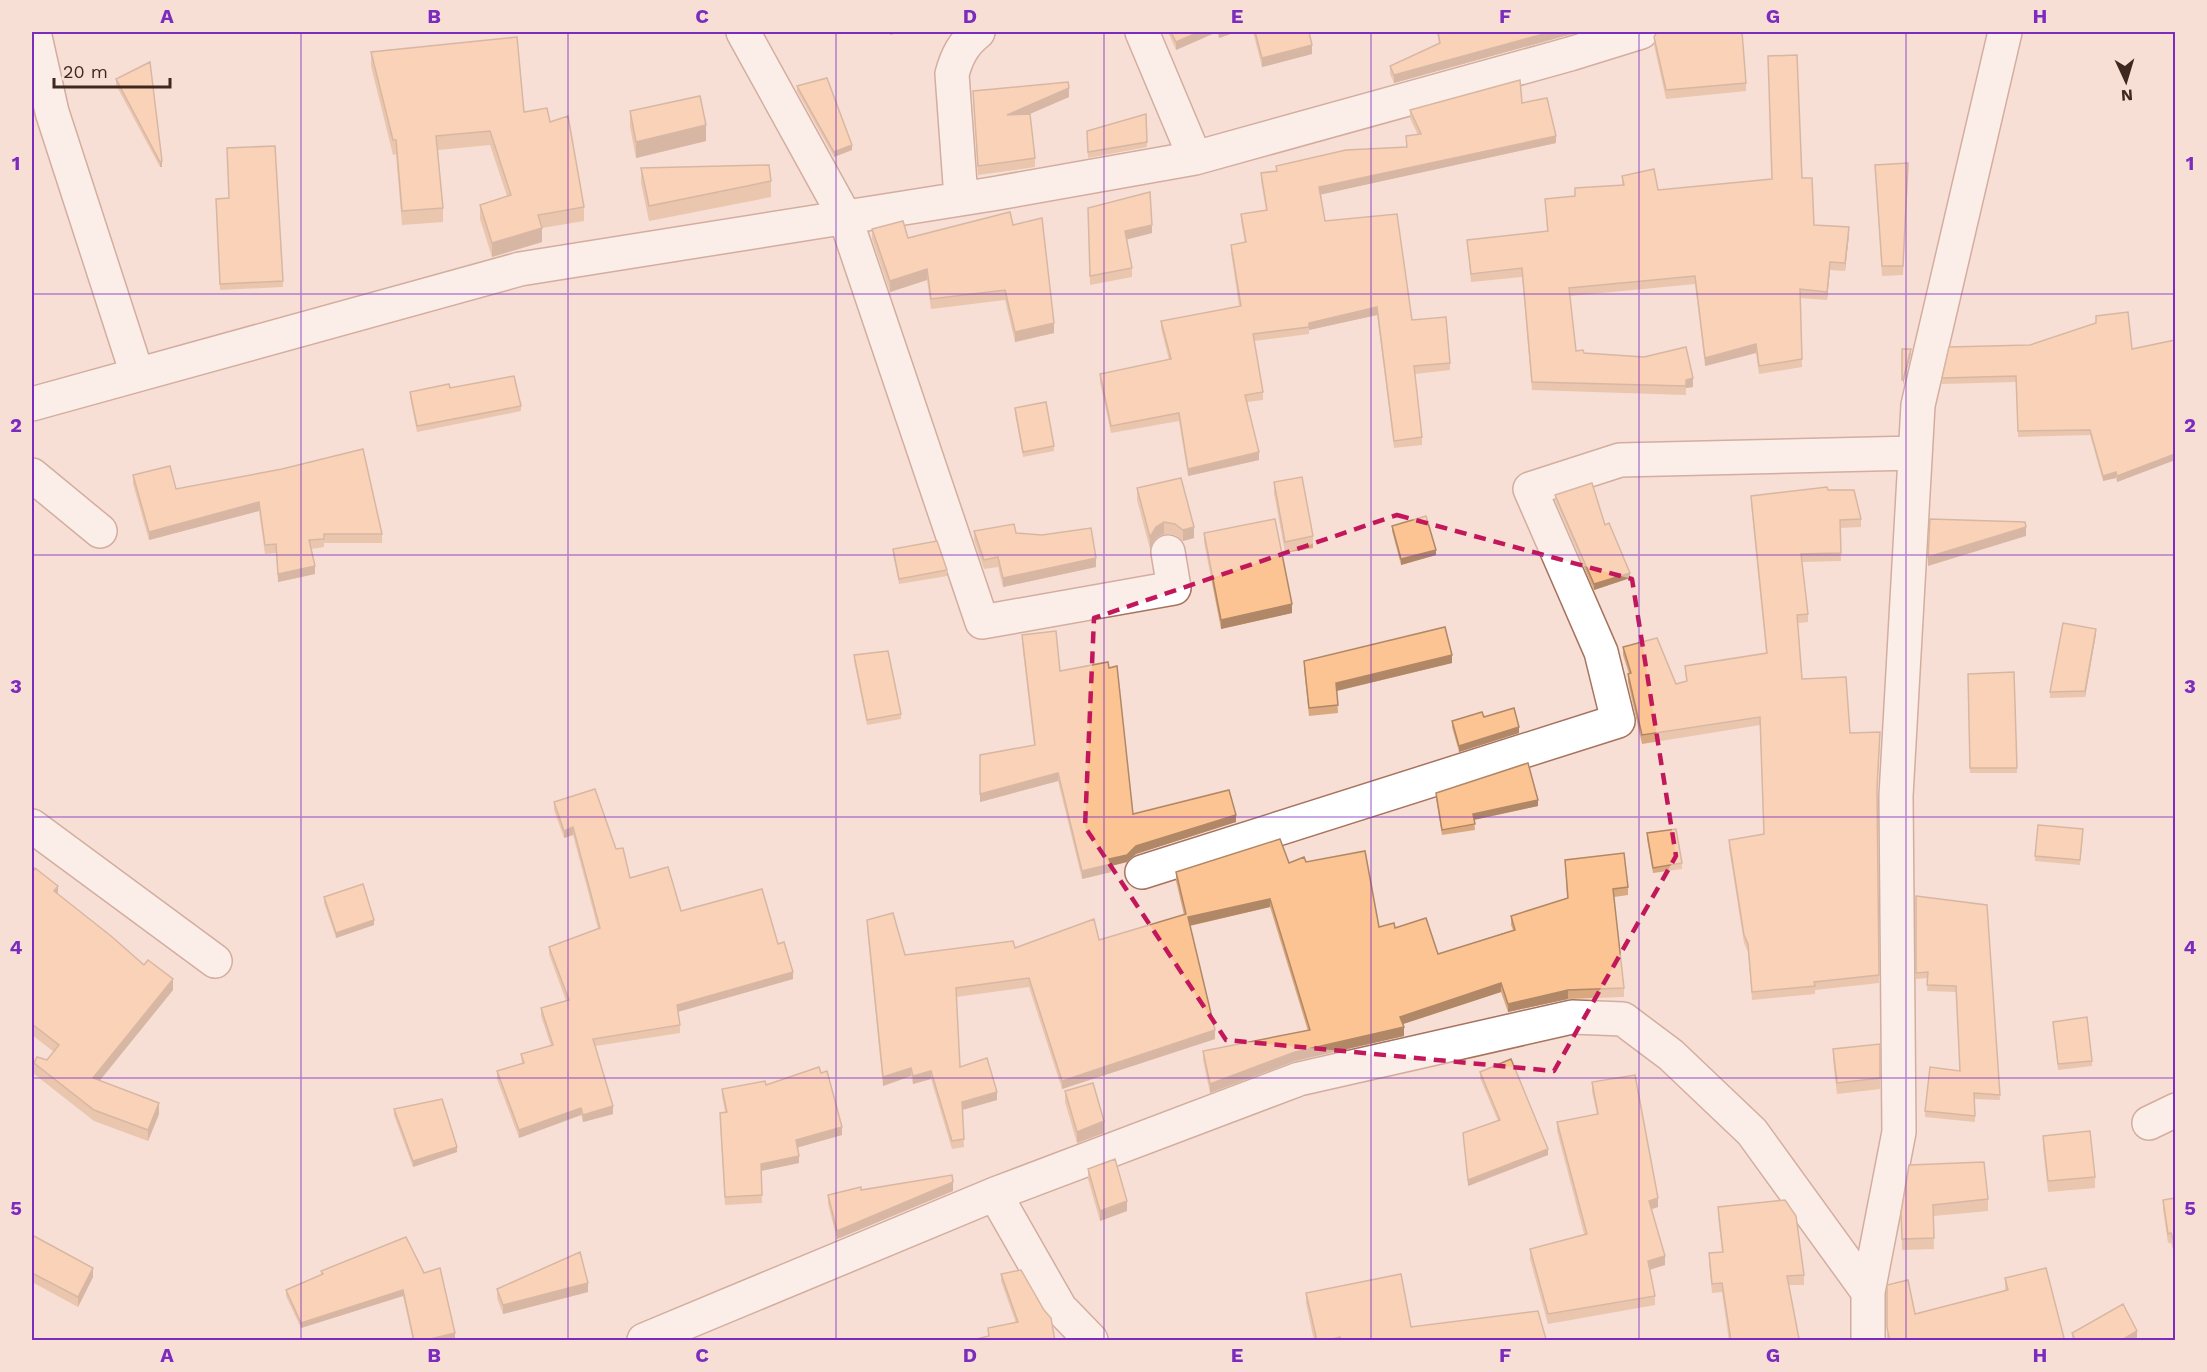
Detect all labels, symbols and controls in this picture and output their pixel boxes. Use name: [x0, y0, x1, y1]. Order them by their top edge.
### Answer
text: A: [160, 4, 174, 28]
text: B: [427, 4, 441, 28]
text: C: [695, 4, 709, 28]
text: D: [963, 4, 977, 28]
text: E: [1231, 4, 1243, 28]
text: F: [1499, 4, 1511, 28]
text: G: [1766, 4, 1780, 28]
text: H: [2033, 4, 2047, 28]
scale bar: [54, 51, 170, 89]
north arrow: [2096, 51, 2156, 111]
text: 20 m: [63, 61, 108, 82]
text: N: [2120, 86, 2134, 105]
text: 1: [12, 151, 20, 175]
text: 1: [2186, 151, 2194, 175]
text: 2: [10, 413, 22, 437]
text: 2: [2184, 413, 2196, 437]
text: 3: [10, 674, 22, 698]
text: 3: [2184, 674, 2196, 698]
text: 4: [10, 935, 23, 959]
text: 4: [2184, 935, 2197, 959]
text: 5: [10, 1196, 22, 1220]
text: 5: [2184, 1196, 2196, 1220]
text: A: [160, 1343, 174, 1367]
text: B: [427, 1343, 441, 1367]
text: C: [695, 1343, 709, 1367]
text: D: [963, 1343, 977, 1367]
text: E: [1231, 1343, 1243, 1367]
text: F: [1499, 1343, 1511, 1367]
text: G: [1766, 1343, 1780, 1367]
text: H: [2033, 1343, 2047, 1367]

